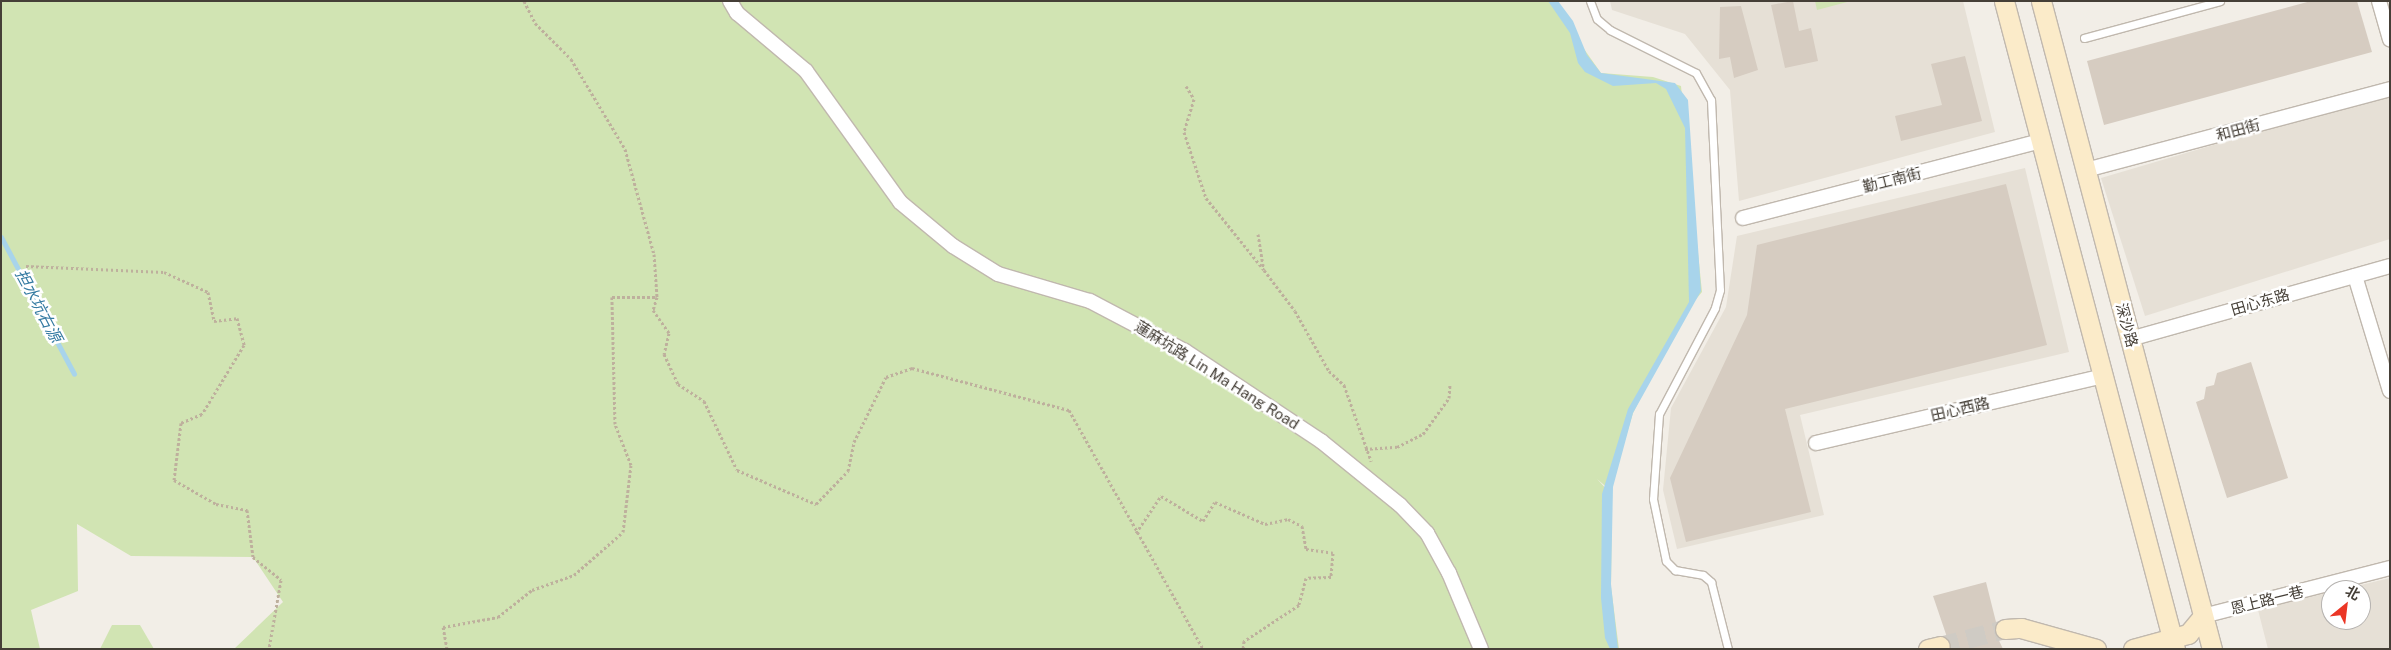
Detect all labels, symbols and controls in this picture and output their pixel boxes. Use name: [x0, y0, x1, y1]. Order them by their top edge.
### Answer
street label: 和田街: [2214, 115, 2262, 145]
street label: 勤工南街: [1861, 164, 1923, 196]
water label: 担水坑右源: [11, 266, 65, 346]
street label: 田心东路: [2229, 285, 2291, 319]
street label: 深沙路: [2112, 301, 2142, 349]
street label: 蓮麻坑路 Lin Ma Hang Road: [1131, 317, 1303, 433]
street label: 田心西路: [1929, 393, 1991, 425]
north arrow: [2321, 580, 2371, 630]
street label: 恩上路一巷: [2228, 582, 2306, 618]
text: 北: [2343, 582, 2363, 603]

